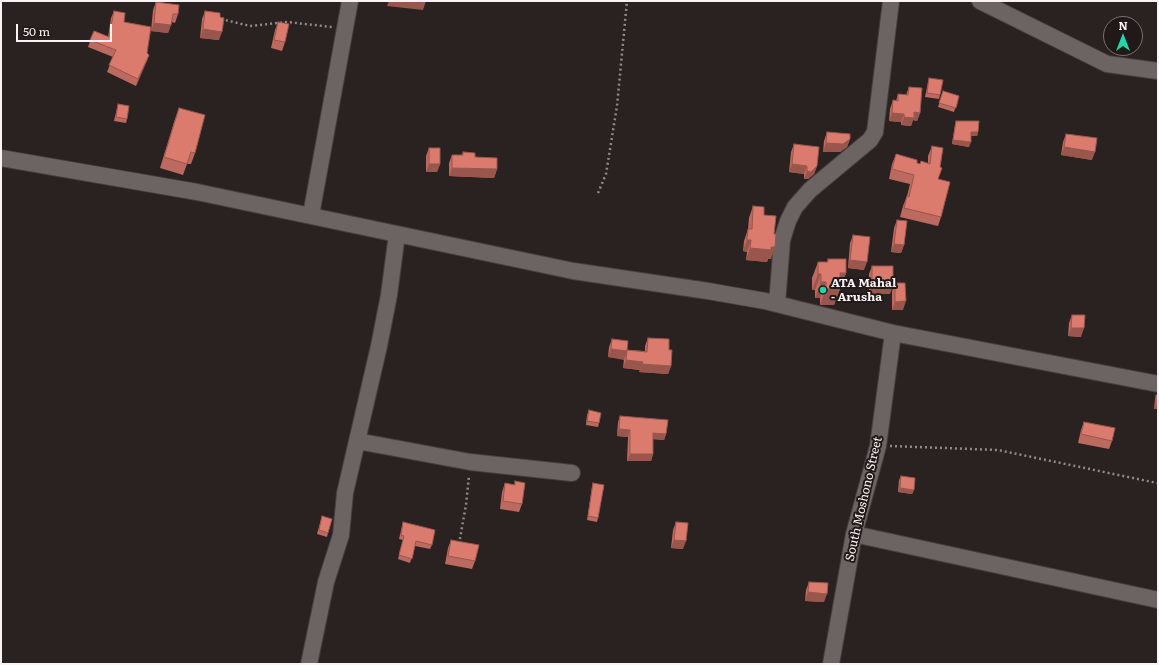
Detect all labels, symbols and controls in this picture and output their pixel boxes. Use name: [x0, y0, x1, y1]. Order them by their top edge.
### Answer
scale bar: [18, 16, 114, 42]
north arrow: [1103, 16, 1143, 56]
text: N: [1118, 17, 1128, 33]
text: 50 m: [23, 22, 50, 40]
place label: ATA Mahal - Arusha: [831, 276, 896, 304]
marker: ATA Mahal - Arusha: [818, 285, 828, 295]
street label: South Moshono Street: [843, 435, 885, 563]

